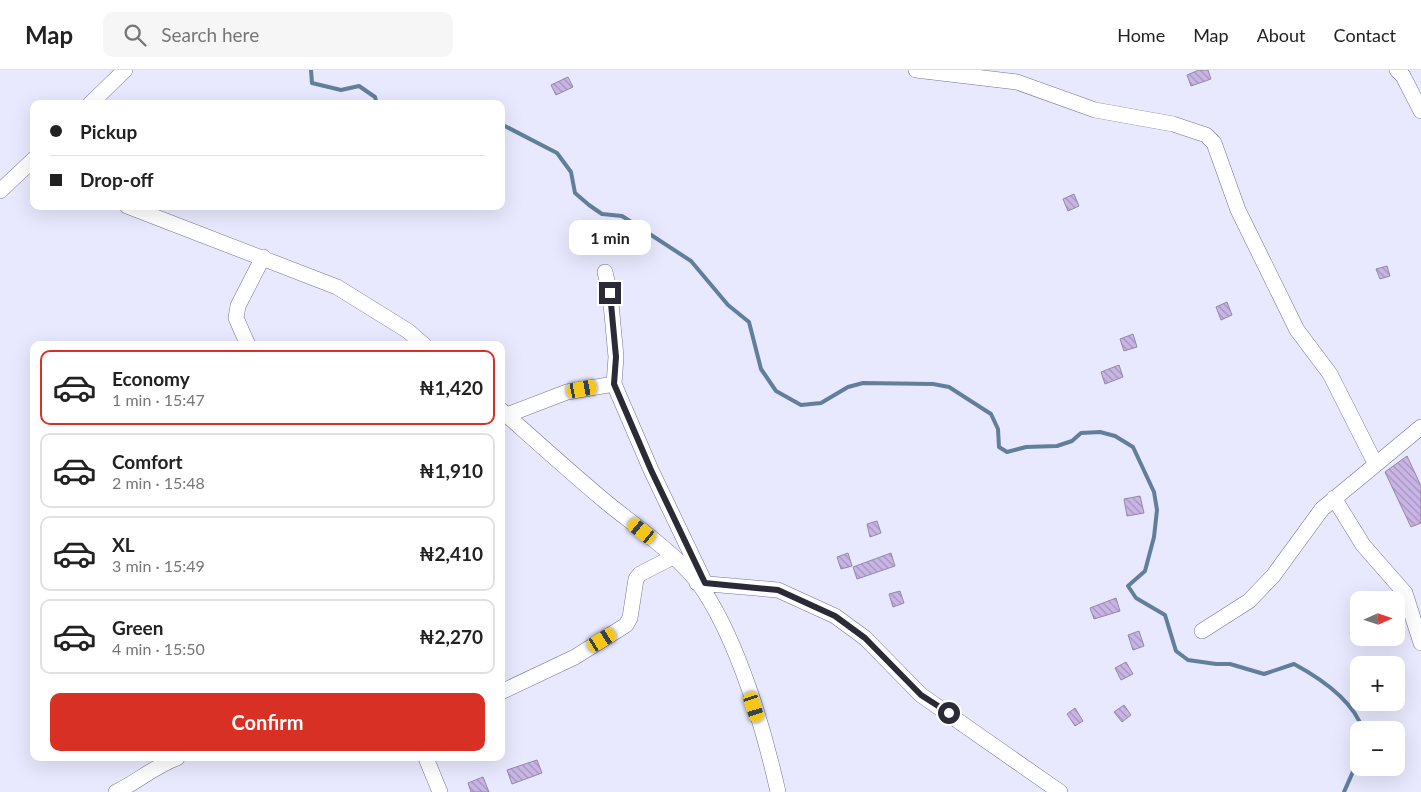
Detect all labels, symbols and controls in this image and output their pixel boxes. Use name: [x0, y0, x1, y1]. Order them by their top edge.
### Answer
search box: [103, 12, 453, 57]
text: Map: [25, 20, 73, 49]
icon: search: [121, 21, 149, 49]
text: Search here: [161, 23, 259, 46]
text: Home: [1117, 24, 1165, 46]
text: Map: [1193, 24, 1229, 46]
text: About: [1257, 24, 1306, 46]
text: Contact: [1334, 24, 1396, 46]
text: Pickup: [80, 120, 137, 143]
text: Drop-off: [80, 168, 154, 191]
callout: 1 min: [569, 220, 651, 256]
text: 1 min: [590, 228, 630, 247]
route end: [599, 282, 621, 304]
icon: car: [52, 365, 97, 410]
text: Economy: [112, 367, 190, 390]
text: ₦1,420: [419, 376, 483, 399]
car: [565, 379, 598, 399]
text: 1 min · 15:47: [112, 390, 205, 409]
icon: car: [52, 448, 97, 493]
text: Comfort: [112, 450, 183, 473]
text: ₦1,910: [419, 459, 483, 482]
text: 2 min · 15:48: [112, 473, 205, 492]
car: [625, 516, 658, 546]
icon: car: [52, 531, 97, 576]
text: XL: [112, 533, 135, 556]
text: ₦2,410: [419, 542, 483, 565]
text: 3 min · 15:49: [112, 556, 205, 575]
north arrow: [1350, 591, 1405, 646]
map controls: [1350, 591, 1405, 776]
icon: car: [52, 614, 97, 659]
text: Green: [112, 616, 163, 639]
text: ₦2,270: [419, 625, 483, 648]
car: [585, 626, 618, 654]
text: 4 min · 15:50: [112, 639, 205, 658]
button: +: [1350, 656, 1405, 711]
car: [742, 690, 765, 724]
button: Confirm: [50, 693, 485, 751]
route start: [938, 702, 960, 724]
button: −: [1350, 721, 1405, 776]

